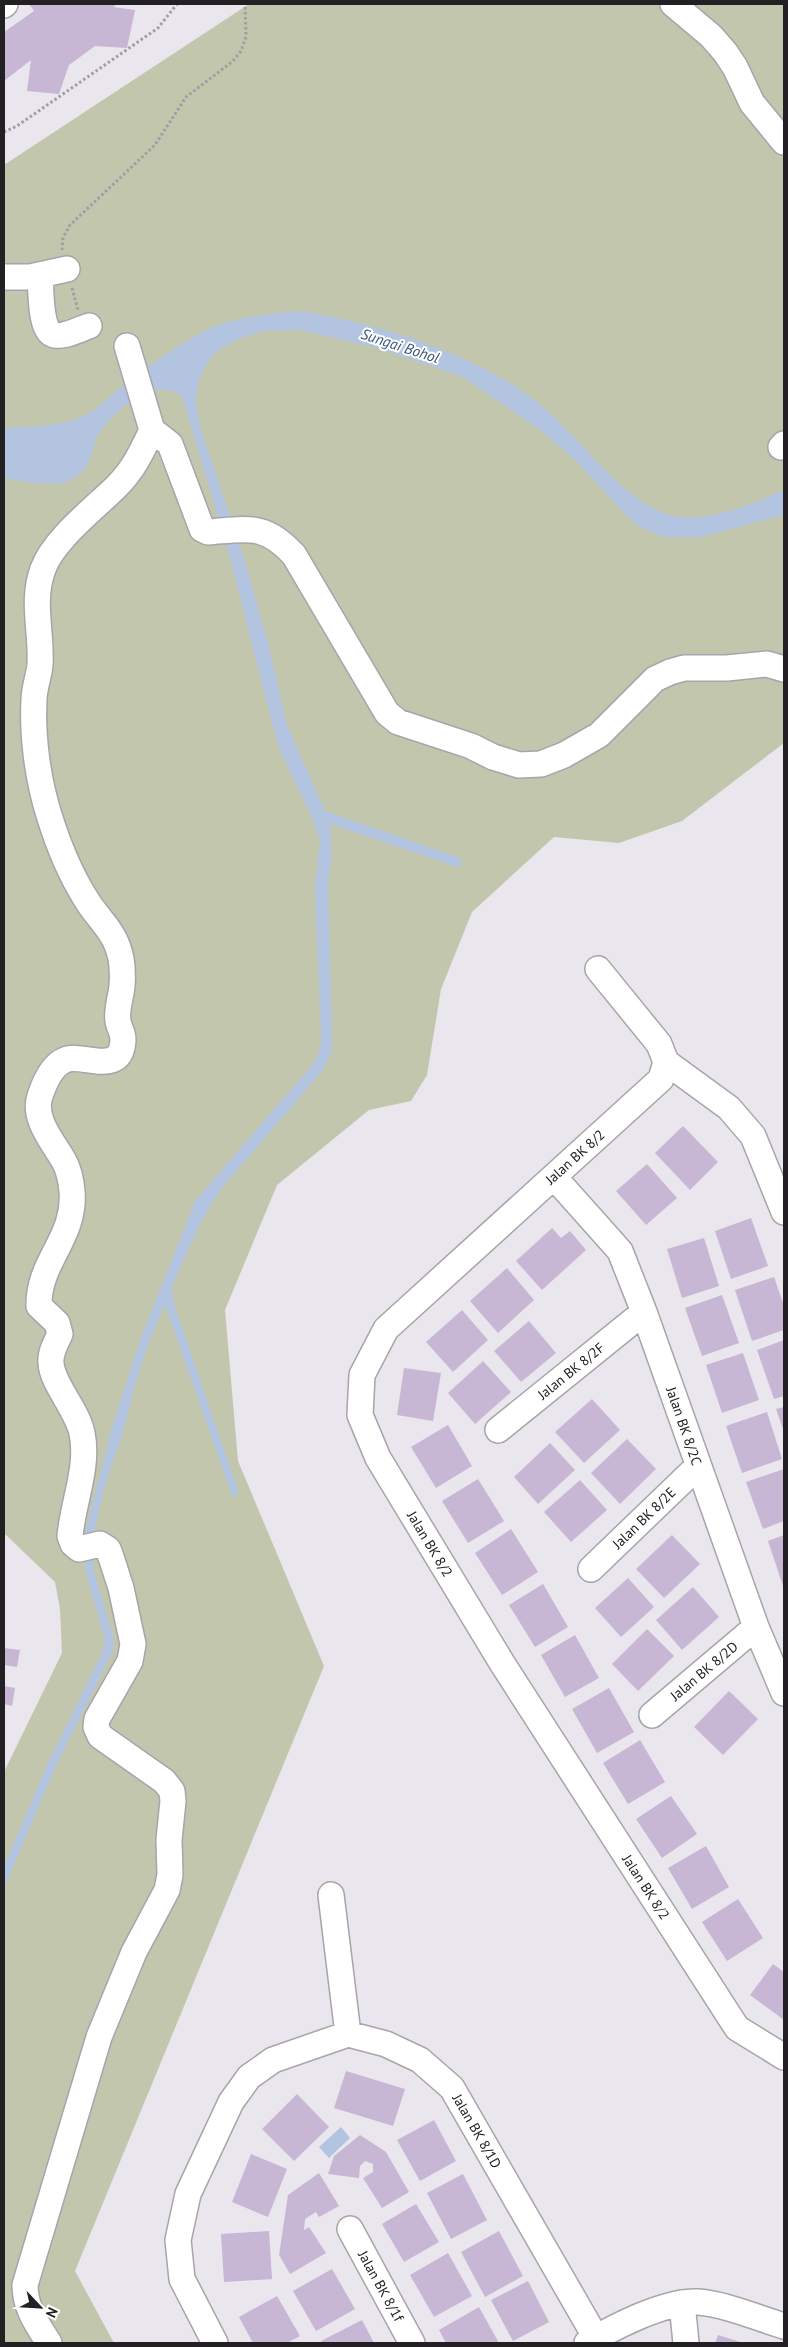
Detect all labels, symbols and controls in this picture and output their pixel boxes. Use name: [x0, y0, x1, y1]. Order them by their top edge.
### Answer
water label: Sungai Bohol: [359, 324, 442, 367]
street label: Jalan BK 8/2: [541, 1126, 608, 1189]
street label: Jalan BK 8/2F: [533, 1339, 608, 1404]
street label: Jalan BK 8/2C: [662, 1383, 706, 1468]
street label: Jalan BK 8/2E: [608, 1483, 679, 1553]
street label: Jalan BK 8/2: [403, 1507, 457, 1580]
street label: Jalan BK 8/2D: [666, 1637, 742, 1705]
street label: Jalan BK 8/2: [618, 1850, 674, 1923]
street label: Jalan BK 8/1D: [448, 2090, 506, 2171]
street label: Jalan BK 8/1f: [354, 2247, 408, 2325]
north arrow: [15, 2282, 65, 2332]
text: N: [42, 2305, 62, 2320]

